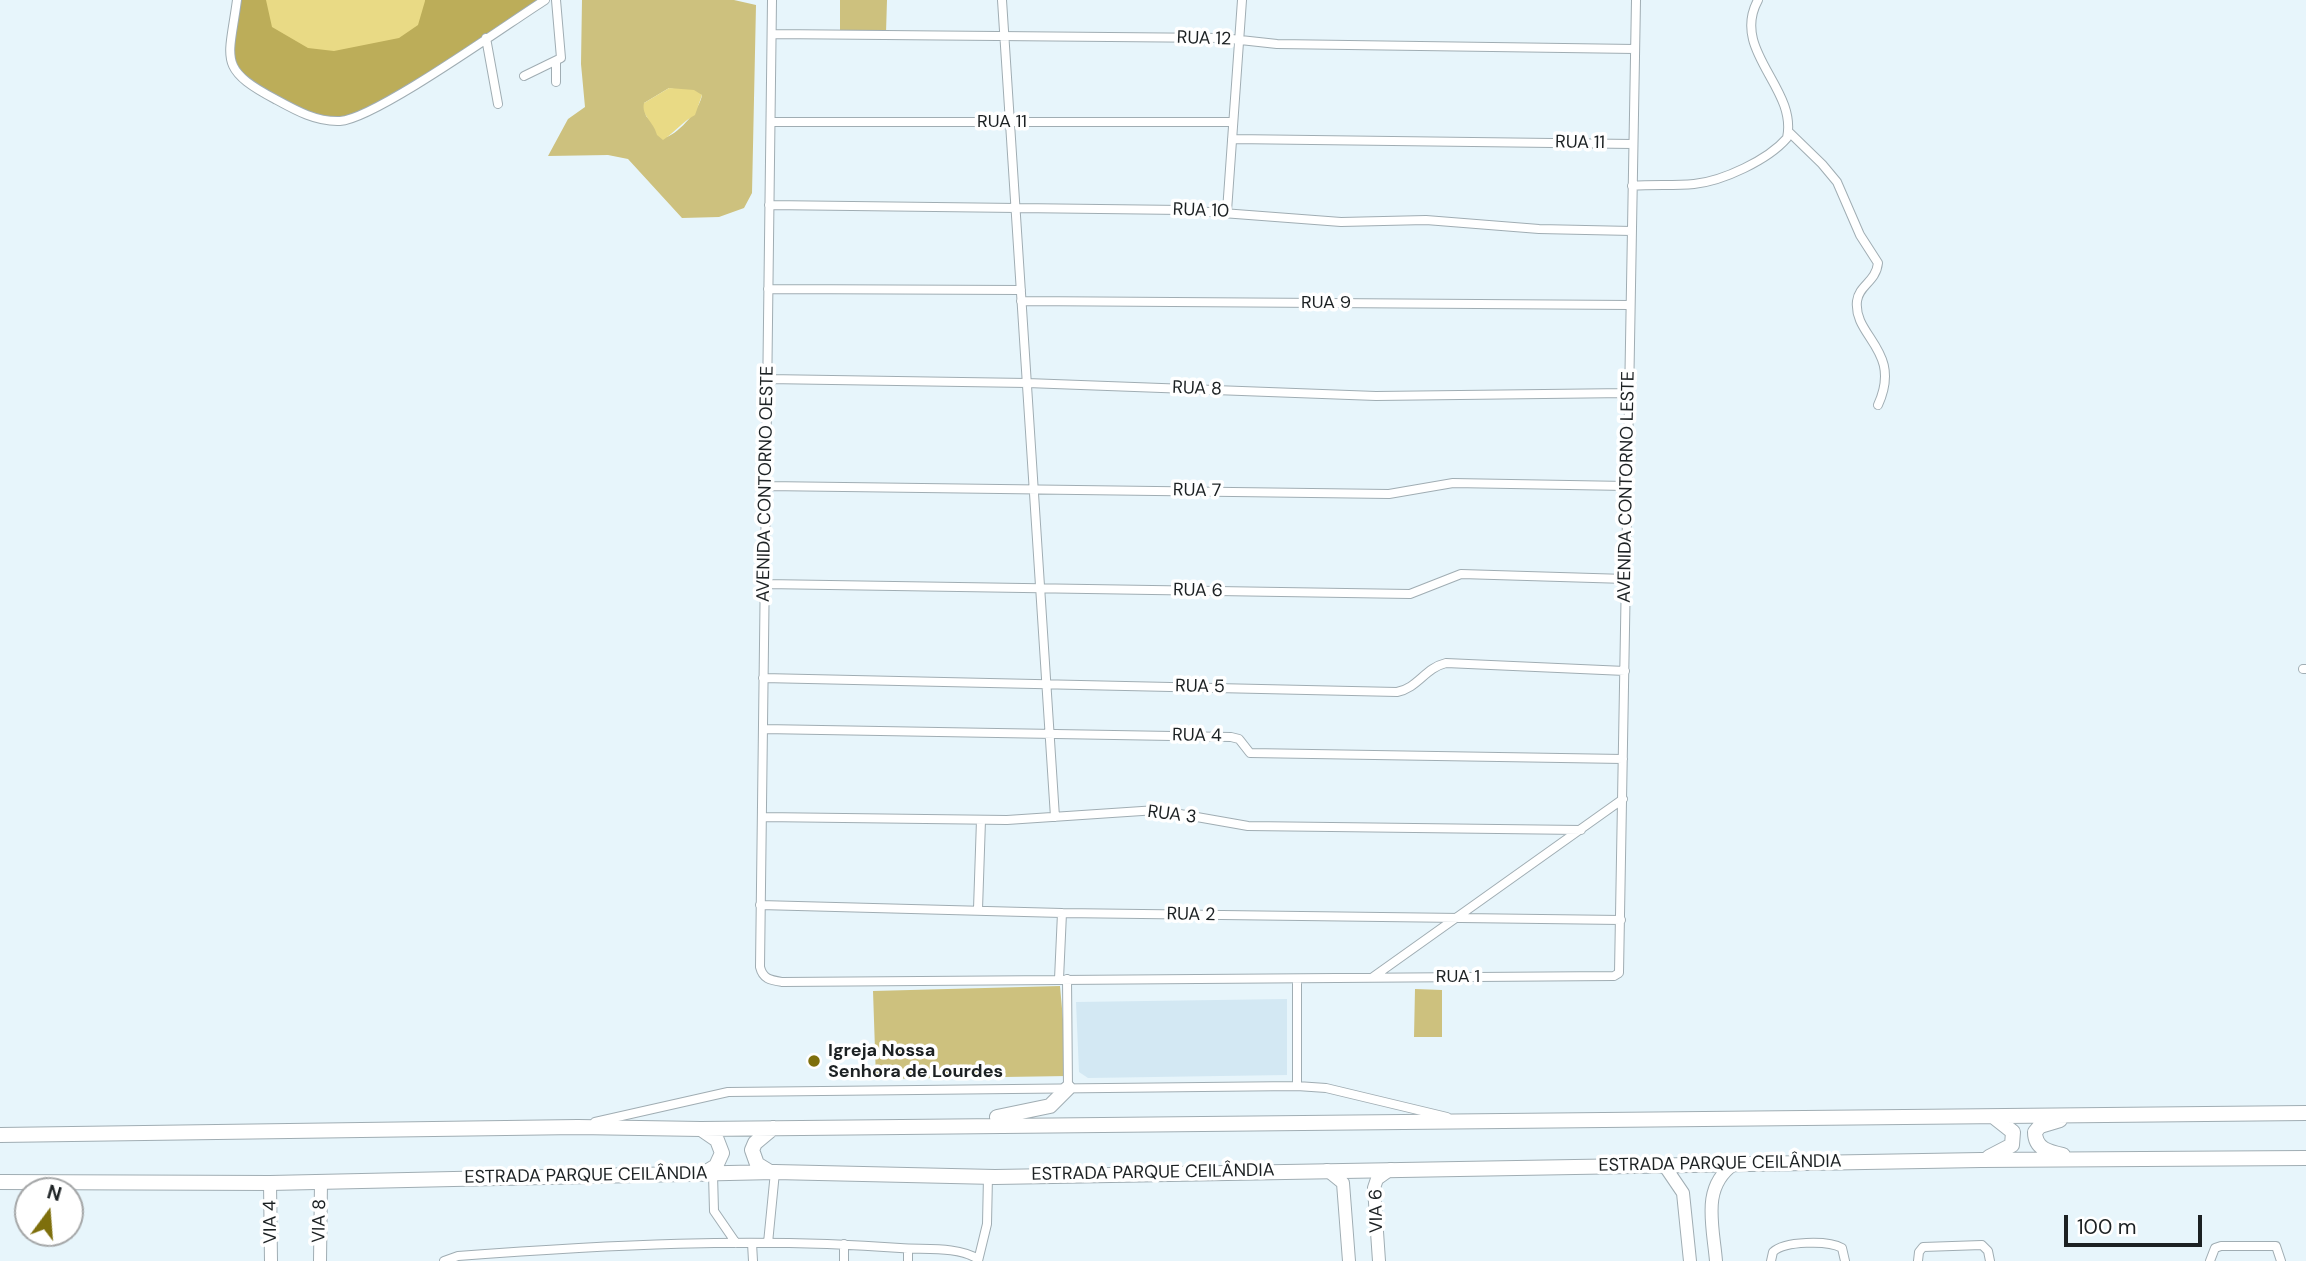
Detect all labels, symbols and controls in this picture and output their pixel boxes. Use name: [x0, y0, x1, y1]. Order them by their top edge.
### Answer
street label: RUA 12: [1176, 27, 1232, 51]
street label: RUA 11: [977, 111, 1027, 133]
street label: RUA 11: [1555, 132, 1605, 154]
street label: RUA 10: [1172, 199, 1230, 223]
street label: RUA 9: [1301, 292, 1351, 314]
street label: AVENIDA CONTORNO OESTE: [753, 366, 779, 602]
street label: AVENIDA CONTORNO LESTE: [1614, 371, 1640, 603]
street label: RUA 8: [1172, 377, 1222, 401]
street label: RUA 7: [1173, 480, 1221, 502]
street label: RUA 6: [1173, 580, 1223, 602]
street label: RUA 5: [1175, 676, 1225, 698]
street label: RUA 4: [1172, 725, 1222, 747]
street label: RUA 3: [1146, 801, 1198, 829]
street label: RUA 2: [1166, 904, 1216, 926]
street label: RUA 1: [1436, 966, 1480, 988]
place label: Igreja Nossa Senhora de Lourdes: [828, 1040, 1003, 1082]
marker: Igreja Nossa Senhora de Lourdes: [806, 1053, 822, 1069]
street label: ESTRADA PARQUE CEILÂNDIA: [1598, 1151, 1842, 1177]
street label: ESTRADA PARQUE CEILÂNDIA: [1031, 1160, 1275, 1186]
street label: ESTRADA PARQUE CEILÂNDIA: [464, 1163, 708, 1189]
north arrow: [14, 1177, 84, 1247]
text: N: [44, 1179, 64, 1207]
street label: VIA 6: [1366, 1189, 1388, 1233]
street label: VIA 8: [309, 1199, 331, 1243]
street label: VIA 4: [260, 1200, 282, 1244]
scale bar: [2068, 1202, 2206, 1246]
text: 100 m: [2077, 1213, 2137, 1241]

